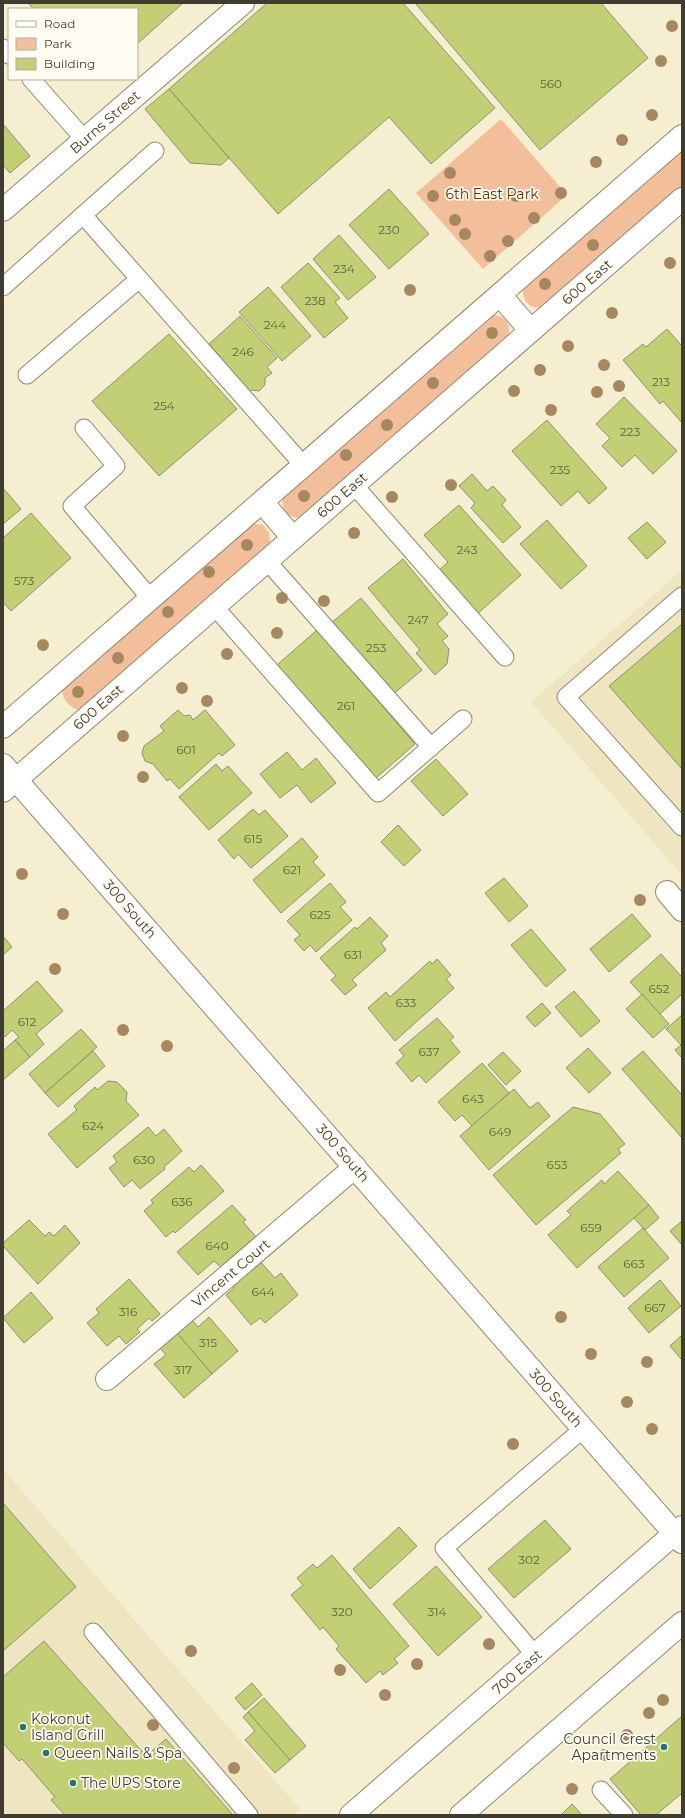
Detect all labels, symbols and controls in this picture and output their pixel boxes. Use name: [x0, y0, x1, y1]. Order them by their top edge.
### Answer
legend: [8, 8, 138, 80]
text: Road: [44, 16, 75, 31]
text: Park: [44, 36, 72, 51]
text: Building: [44, 56, 95, 71]
house number: 560: [540, 76, 562, 91]
street label: Burns Street: [66, 86, 144, 158]
park label: 6th East Park: [445, 185, 539, 203]
house number: 230: [378, 222, 400, 237]
street label: 600 East: [558, 255, 616, 309]
house number: 234: [333, 261, 355, 276]
house number: 238: [304, 293, 326, 308]
house number: 244: [264, 317, 286, 332]
house number: 246: [232, 344, 254, 359]
house number: 213: [652, 374, 670, 389]
house number: 254: [153, 398, 175, 413]
house number: 223: [620, 424, 640, 439]
house number: 235: [550, 462, 570, 477]
street label: 600 East: [313, 468, 371, 522]
house number: 243: [456, 542, 478, 557]
house number: 573: [14, 573, 34, 588]
house number: 247: [408, 612, 428, 627]
house number: 253: [366, 640, 386, 655]
street label: 600 East: [69, 680, 127, 734]
house number: 261: [337, 698, 355, 713]
house number: 601: [176, 742, 196, 757]
house number: 615: [244, 831, 262, 846]
house number: 621: [283, 862, 301, 877]
street label: 300 South: [100, 876, 160, 942]
house number: 625: [310, 907, 331, 922]
house number: 631: [344, 947, 362, 962]
house number: 652: [649, 981, 670, 996]
house number: 633: [396, 995, 417, 1010]
house number: 612: [18, 1014, 36, 1029]
house number: 637: [419, 1044, 440, 1059]
house number: 643: [462, 1091, 484, 1106]
house number: 624: [82, 1118, 104, 1133]
street label: 300 South: [313, 1120, 373, 1186]
house number: 649: [489, 1124, 511, 1139]
house number: 630: [133, 1152, 155, 1167]
house number: 653: [547, 1157, 568, 1172]
house number: 636: [171, 1194, 193, 1209]
house number: 659: [580, 1220, 602, 1235]
street label: Vincent Court: [188, 1235, 274, 1311]
house number: 640: [205, 1238, 229, 1253]
house number: 663: [623, 1256, 645, 1271]
house number: 644: [251, 1284, 275, 1299]
house number: 667: [644, 1300, 666, 1315]
house number: 316: [119, 1304, 137, 1319]
house number: 315: [199, 1335, 217, 1350]
house number: 317: [174, 1362, 192, 1377]
street label: 300 South: [526, 1365, 586, 1431]
house number: 302: [518, 1552, 540, 1567]
house number: 320: [331, 1604, 353, 1619]
house number: 314: [427, 1604, 447, 1619]
street label: 700 East: [488, 1645, 546, 1699]
place label: Kokonut Island Grill: [31, 1710, 104, 1744]
marker: Kokonut Island Grill: [18, 1722, 28, 1732]
place label: Council Crest Apartments: [563, 1730, 656, 1764]
marker: Council Crest Apartments: [659, 1742, 669, 1752]
place label: Queen Nails & Spa: [54, 1744, 182, 1762]
marker: Queen Nails & Spa: [41, 1748, 51, 1758]
place label: The UPS Store: [81, 1774, 181, 1792]
marker: The UPS Store: [68, 1778, 78, 1788]

